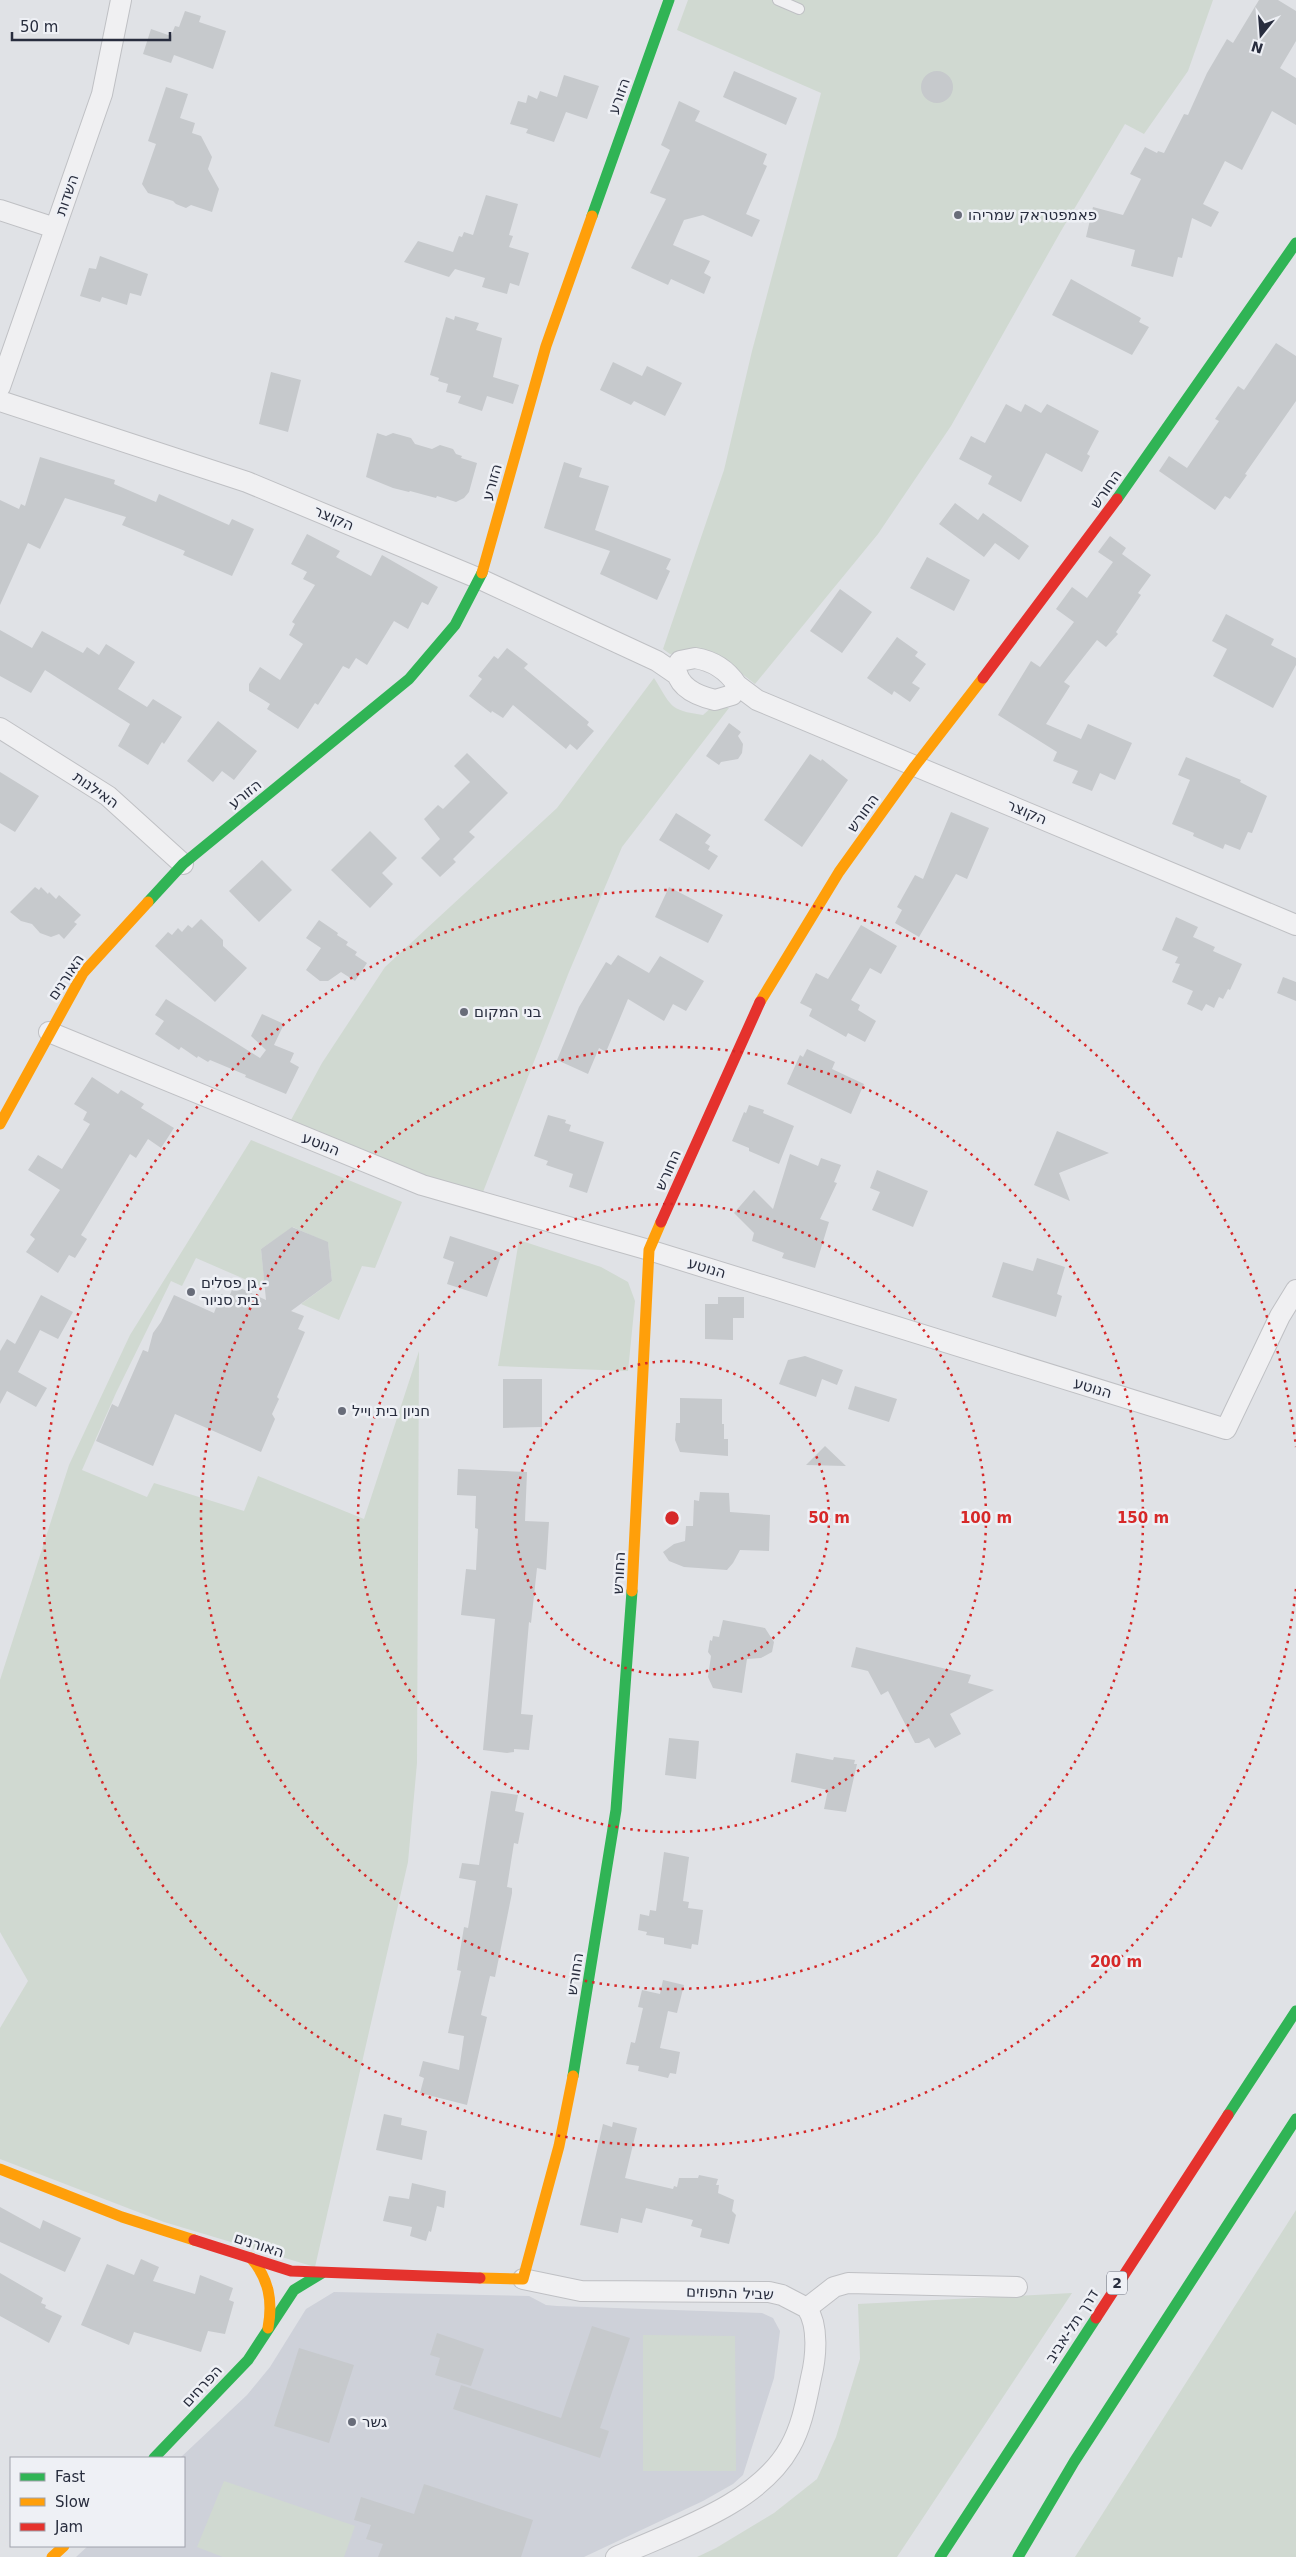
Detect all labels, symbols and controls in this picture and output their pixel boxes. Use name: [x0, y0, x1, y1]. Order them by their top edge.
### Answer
scale bar: [12, 10, 170, 42]
north arrow: [1236, 10, 1286, 60]
text: 50 m: [20, 18, 58, 36]
text: N: [1249, 38, 1265, 57]
street label: הזורע: [604, 76, 634, 116]
street label: השדות: [52, 172, 82, 218]
place label: פאמפטראק שמריהו: [968, 206, 1097, 224]
marker: פאמפטראק שמריהו: [952, 209, 964, 221]
street label: הזורע: [478, 462, 506, 502]
street label: החורש: [1086, 466, 1126, 512]
street label: הקוצר: [311, 502, 357, 534]
street label: האילנות: [70, 768, 122, 812]
street label: הזורע: [225, 775, 265, 813]
street label: החורש: [843, 790, 883, 836]
street label: הקוצר: [1004, 796, 1050, 828]
street label: האורנים: [44, 951, 88, 1003]
place label: בני המקום: [474, 1003, 542, 1021]
marker: בני המקום: [458, 1006, 470, 1018]
street label: הנוטע: [300, 1128, 342, 1160]
street label: החורש: [651, 1147, 685, 1193]
street label: הנוטע: [686, 1254, 728, 1282]
place label: גן פסלים - בית סניור: [201, 1274, 267, 1309]
marker: גן פסלים - בית סניור: [185, 1286, 197, 1298]
street label: הנוטע: [1072, 1374, 1114, 1402]
place label: חניון בית וייל: [352, 1402, 430, 1420]
marker: חניון בית וייל: [336, 1405, 348, 1417]
centre of rings: [663, 1509, 681, 1527]
text: 50 m: [808, 1509, 850, 1527]
text: 100 m: [960, 1509, 1012, 1527]
text: 150 m: [1117, 1509, 1169, 1527]
street label: החורש: [609, 1551, 629, 1595]
street label: החורש: [563, 1951, 587, 1997]
text: 200 m: [1090, 1953, 1142, 1971]
street label: האורנים: [232, 2228, 286, 2262]
road number: 2: [1107, 2272, 1127, 2294]
street label: שביל התפוזים: [686, 2282, 774, 2304]
street label: דרך תל-אביב: [1042, 2286, 1102, 2366]
street label: הפרחים: [178, 2361, 226, 2411]
place label: גשר: [362, 2413, 387, 2431]
marker: גשר: [346, 2416, 358, 2428]
legend: [10, 2457, 185, 2547]
text: Fast: [55, 2468, 85, 2486]
text: Slow: [55, 2493, 90, 2511]
text: Jam: [54, 2518, 83, 2536]

